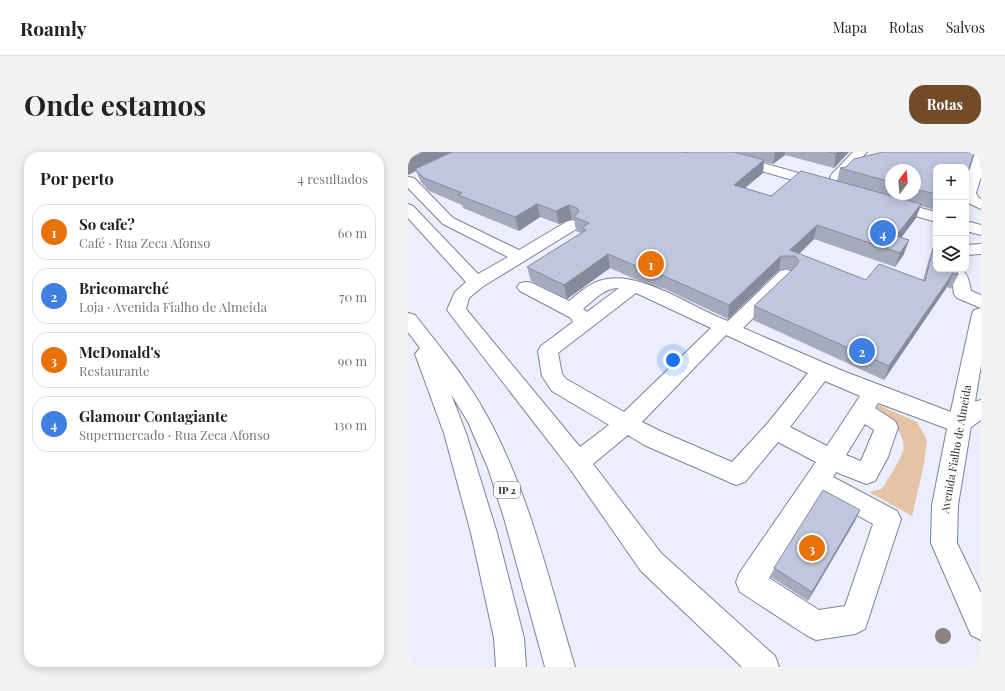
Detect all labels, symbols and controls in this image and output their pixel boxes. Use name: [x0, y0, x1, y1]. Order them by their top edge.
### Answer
text: Roamly: [20, 15, 87, 41]
text: Mapa: [833, 18, 867, 37]
text: Rotas: [889, 18, 924, 37]
text: Salvos: [946, 18, 985, 37]
button: Rotas: [909, 85, 981, 124]
text: Onde estamos: [24, 86, 206, 123]
north arrow: [885, 164, 921, 200]
map controls: [933, 164, 969, 272]
button: +: [933, 164, 969, 200]
text: Por perto: [40, 167, 114, 189]
text: 4 resultados: [298, 170, 368, 187]
button: −: [933, 200, 969, 236]
text: So cafe?: [79, 214, 135, 234]
pin: 4: [870, 218, 896, 248]
text: 1: [52, 224, 56, 241]
text: 60 m: [338, 224, 367, 241]
text: Café · Rua Zeca Afonso: [79, 234, 210, 251]
button: layers: [933, 236, 969, 272]
pin: 1: [638, 249, 664, 279]
text: Bricomarché: [79, 278, 169, 298]
text: 2: [51, 288, 57, 305]
text: 70 m: [339, 288, 367, 305]
text: Loja · Avenida Fialho de Almeida: [79, 298, 267, 315]
pin: 2: [849, 336, 875, 366]
text: McDonald's: [79, 342, 160, 362]
your location: [663, 350, 683, 370]
text: 3: [51, 352, 57, 369]
text: 90 m: [338, 352, 367, 369]
text: Restaurante: [79, 362, 150, 379]
street label: Avenida Fialho de Almeida: [937, 383, 974, 515]
text: Glamour Contagiante: [79, 406, 228, 426]
text: 4: [51, 416, 57, 433]
text: 130 m: [334, 416, 367, 433]
text: Supermercado · Rua Zeca Afonso: [79, 426, 270, 443]
road number: IP 2: [494, 482, 520, 498]
pin: 3: [799, 533, 825, 563]

